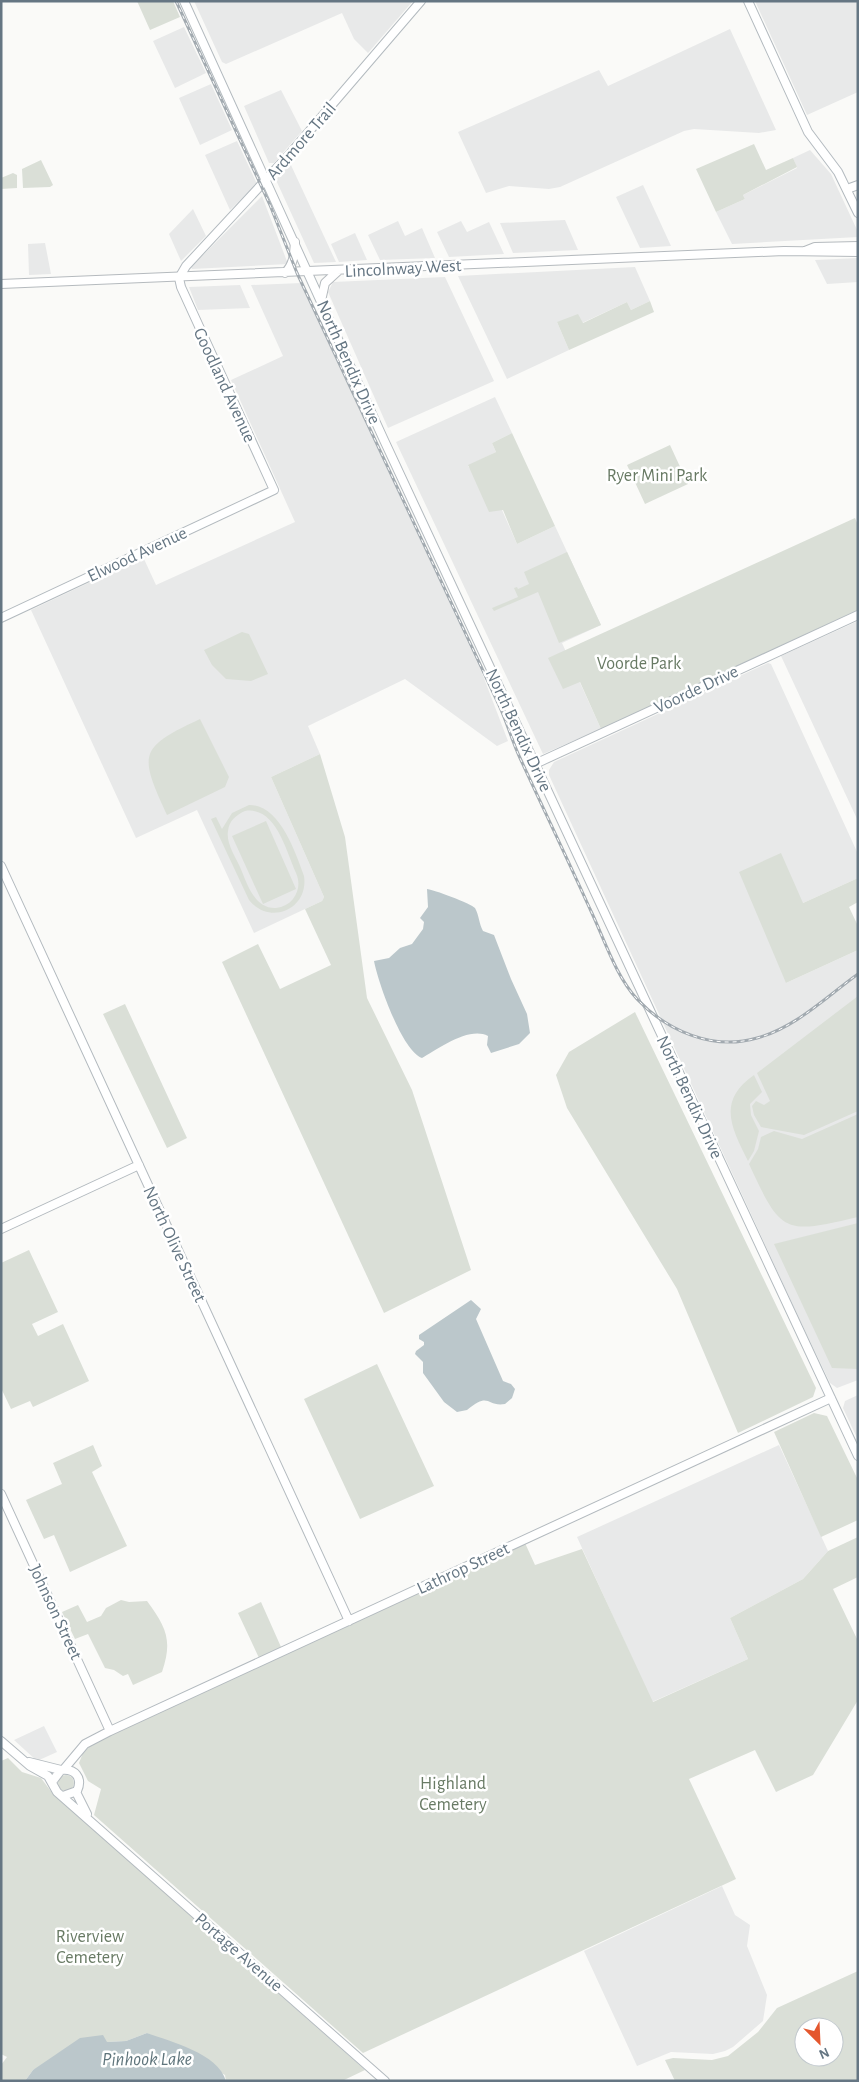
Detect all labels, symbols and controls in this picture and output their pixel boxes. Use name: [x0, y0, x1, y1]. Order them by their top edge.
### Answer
street label: Ardmore Trail: [264, 100, 340, 184]
street label: Lincolnway West: [344, 257, 462, 281]
street label: North Bendix Drive: [313, 298, 383, 427]
street label: Goodland Avenue: [190, 325, 258, 445]
park label: Ryer Mini Park: [607, 467, 708, 485]
street label: Elwood Avenue: [85, 524, 190, 586]
park label: Voorde Park: [597, 655, 682, 673]
street label: Voorde Drive: [652, 663, 741, 717]
street label: North Bendix Drive: [482, 666, 554, 795]
street label: North Bendix Drive: [653, 1033, 725, 1162]
street label: North Olive Street: [139, 1184, 209, 1305]
street label: Lathrop Street: [414, 1540, 513, 1598]
street label: Johnson Street: [25, 1562, 85, 1663]
park label: Highland Cemetery: [419, 1775, 487, 1814]
street label: Portage Avenue: [191, 1910, 286, 1996]
park label: Riverview Cemetery: [56, 1928, 124, 1967]
north arrow: [794, 2017, 844, 2067]
text: N: [817, 2045, 831, 2061]
water label: Pinhook Lake: [102, 2050, 192, 2069]

